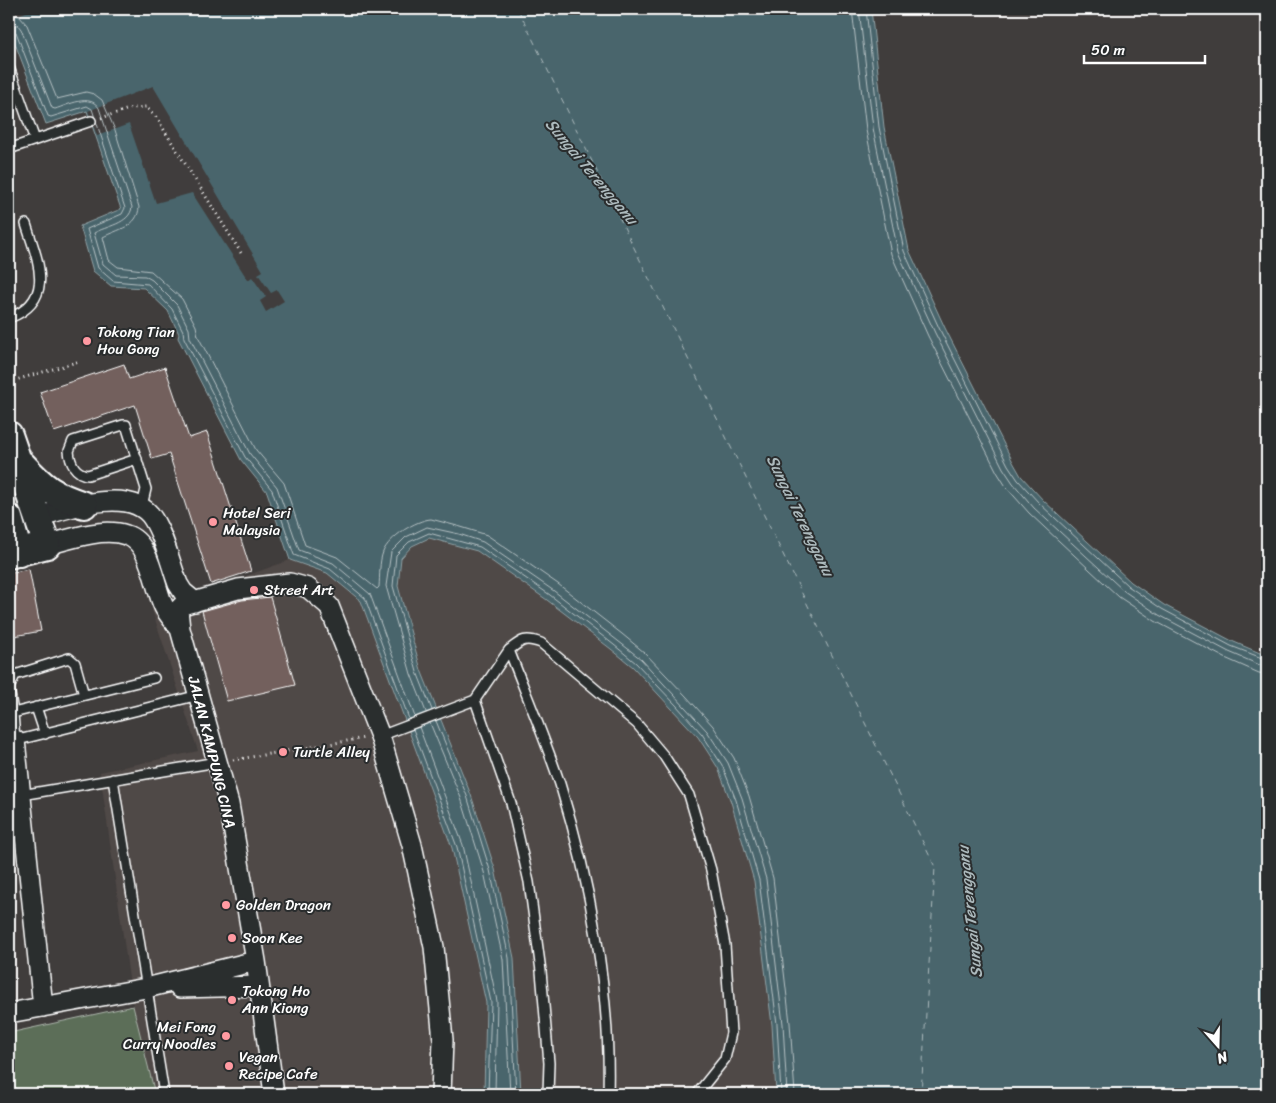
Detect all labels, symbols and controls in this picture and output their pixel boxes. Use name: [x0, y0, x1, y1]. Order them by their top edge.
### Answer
scale bar: [1084, 32, 1205, 64]
text: 50 m: [1091, 37, 1126, 63]
water label: Sungai Terengganu: [538, 111, 647, 233]
place label: Tokong Tian Hou Gong: [97, 319, 175, 362]
marker: Tokong Tian Hou Gong: [81, 335, 93, 347]
water label: Sungai Terengganu: [758, 449, 844, 583]
place label: Hotel Seri Malaysia: [223, 500, 291, 543]
marker: Hotel Seri Malaysia: [207, 516, 219, 528]
place label: Street Art: [264, 577, 334, 603]
marker: Street Art: [248, 584, 260, 596]
street label: JALAN KAMPUNG CINA: [180, 672, 243, 831]
place label: Turtle Alley: [293, 739, 370, 765]
marker: Turtle Alley: [277, 746, 289, 758]
water label: Sungai Terengganu: [948, 842, 991, 979]
place label: Golden Dragon: [236, 892, 331, 918]
marker: Golden Dragon: [220, 899, 232, 911]
place label: Soon Kee: [242, 925, 303, 951]
marker: Soon Kee: [226, 932, 238, 944]
place label: Tokong Ho Ann Kiong: [241, 978, 310, 1021]
marker: Tokong Ho Ann Kiong: [226, 994, 238, 1006]
place label: Mei Fong Curry Noodles: [123, 1014, 217, 1057]
north arrow: [1194, 1020, 1244, 1070]
marker: Mei Fong Curry Noodles: [220, 1030, 232, 1042]
place label: Vegan Recipe Cafe: [239, 1044, 318, 1087]
text: N: [1213, 1044, 1232, 1071]
marker: Vegan Recipe Cafe: [223, 1060, 235, 1072]

